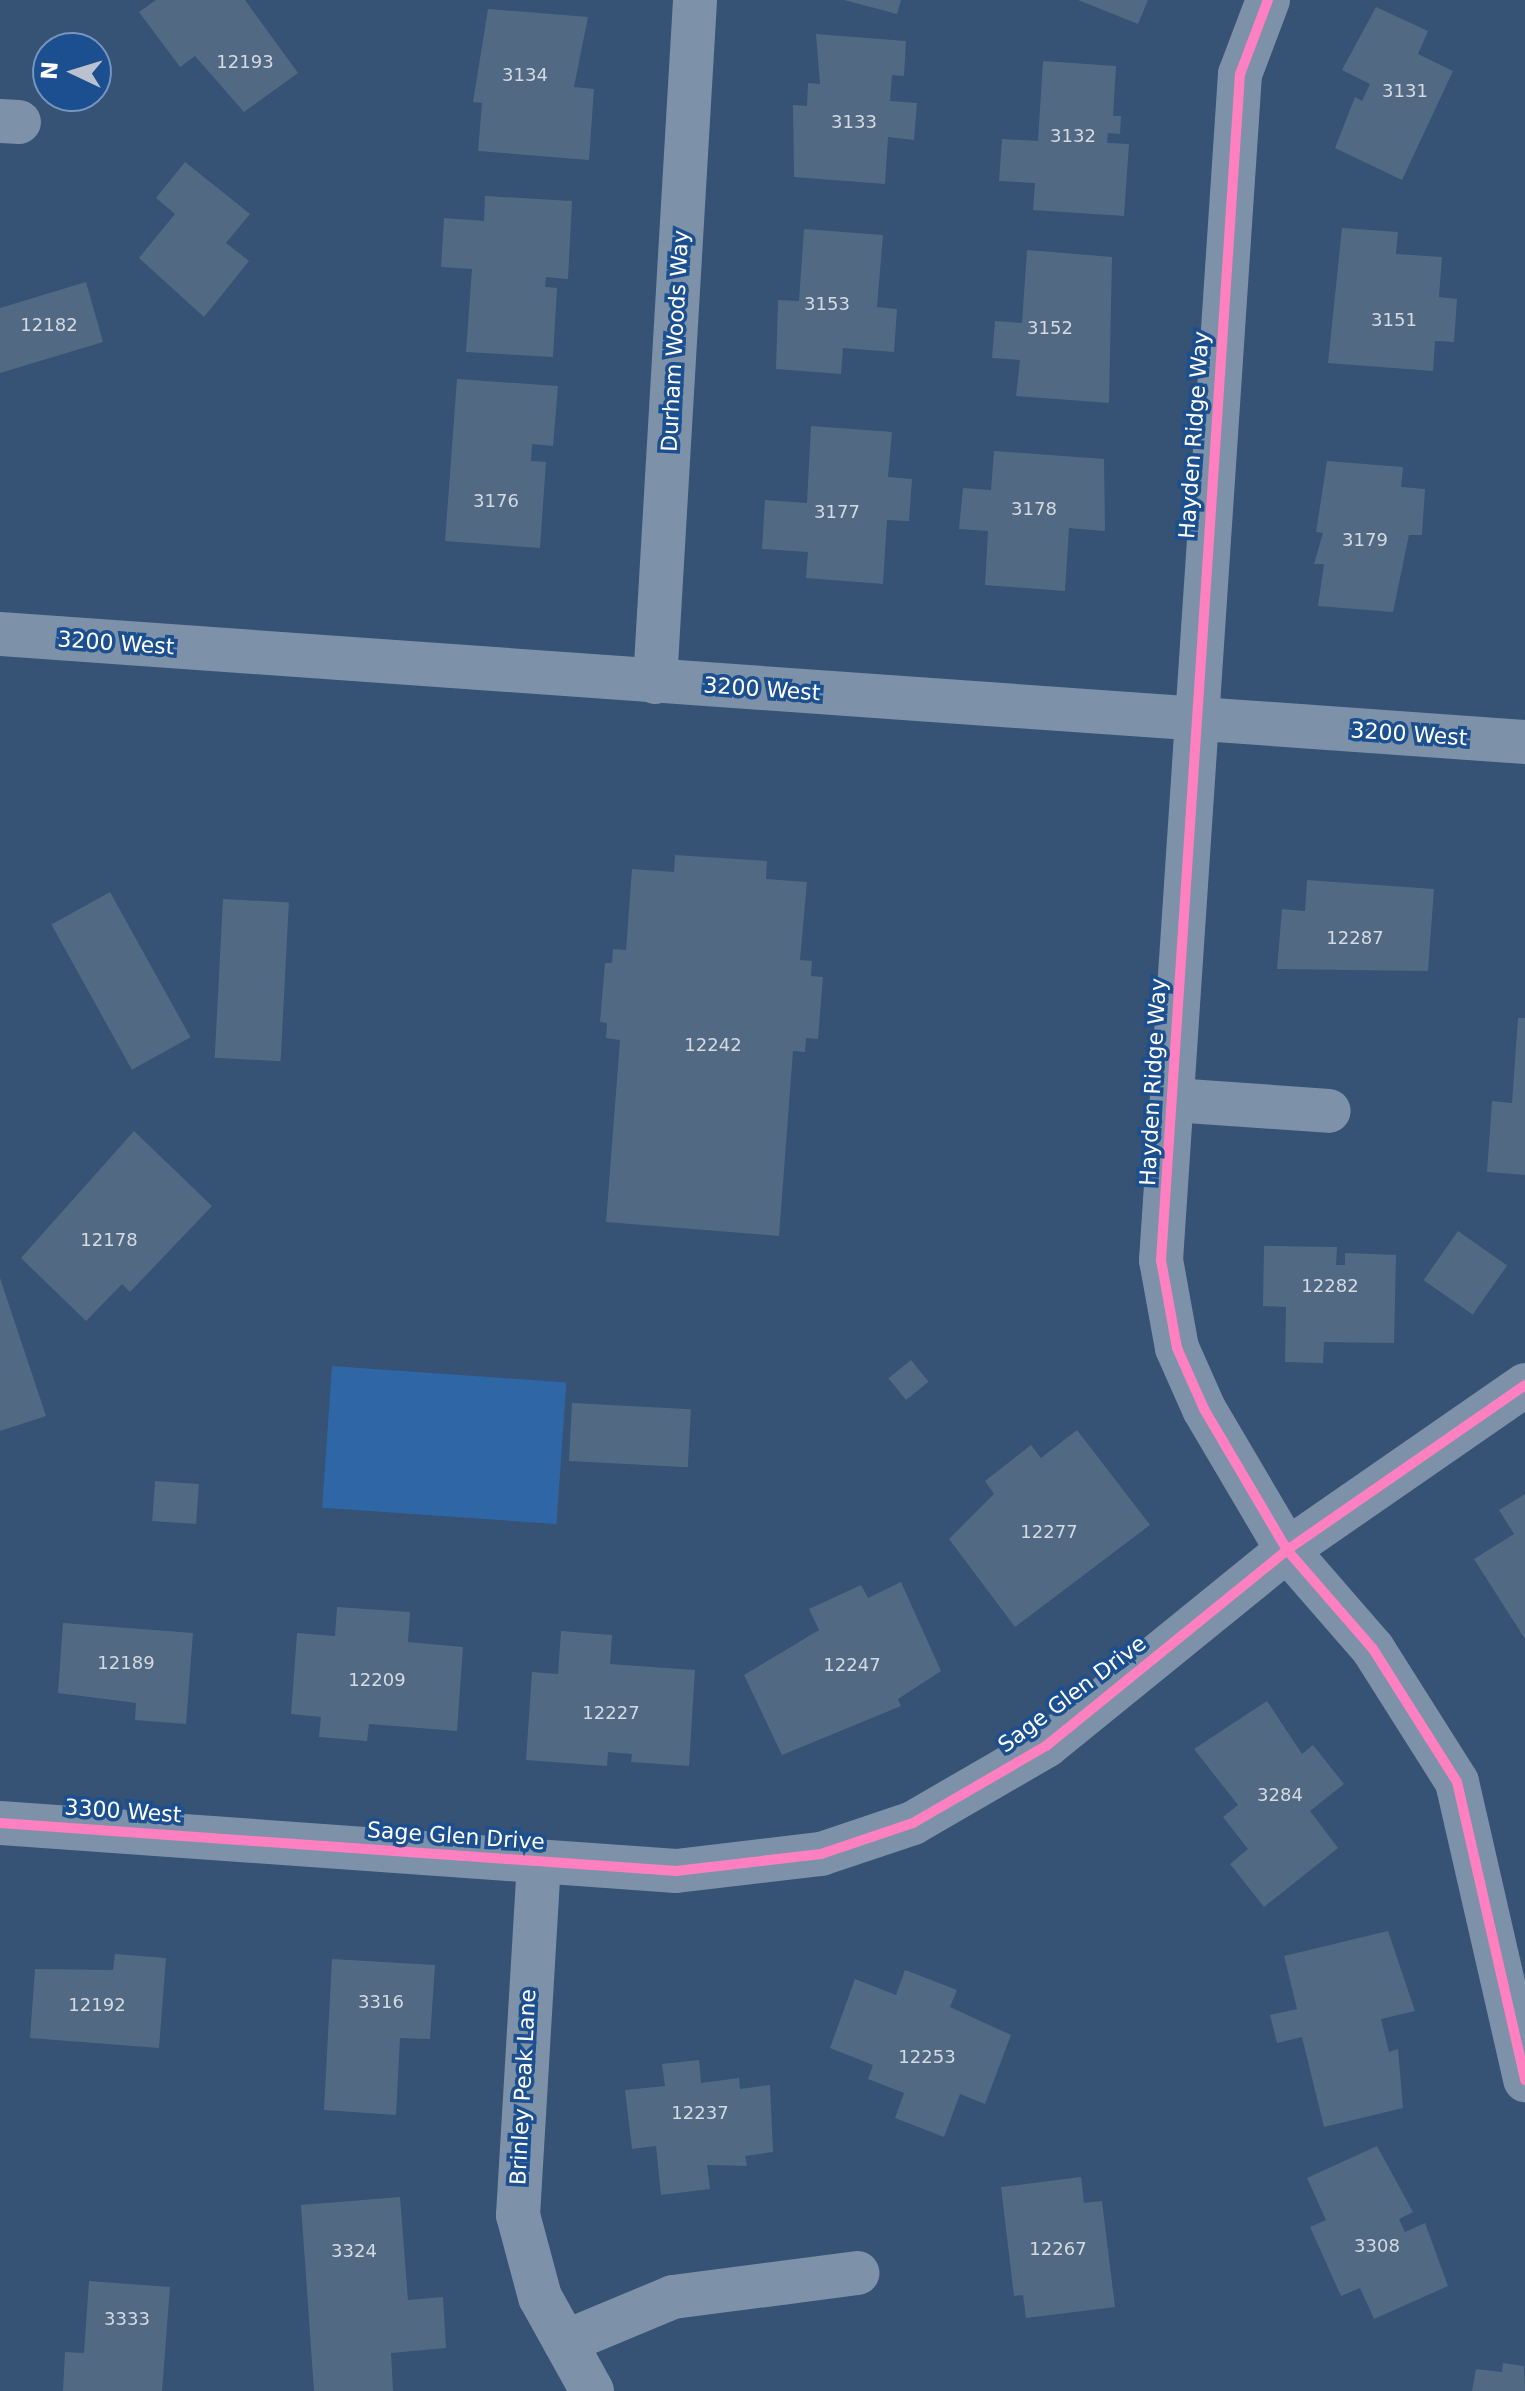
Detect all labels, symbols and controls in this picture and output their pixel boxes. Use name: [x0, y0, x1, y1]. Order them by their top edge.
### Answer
north arrow: [32, 32, 112, 112]
house number: 12193: [216, 51, 274, 73]
text: N: [36, 60, 63, 80]
house number: 3134: [502, 64, 548, 86]
house number: 3131: [1382, 80, 1428, 102]
house number: 3133: [831, 111, 877, 133]
house number: 3132: [1050, 125, 1096, 147]
street label: Durham Woods Way: [656, 229, 694, 453]
house number: 3153: [804, 293, 850, 315]
house number: 3151: [1371, 309, 1417, 331]
house number: 12182: [20, 314, 78, 336]
house number: 3152: [1027, 317, 1073, 339]
street label: Hayden Ridge Way: [1174, 330, 1214, 540]
house number: 3176: [473, 490, 519, 512]
house number: 3178: [1011, 498, 1057, 520]
house number: 3177: [814, 501, 860, 523]
house number: 3179: [1342, 529, 1388, 551]
street label: 3200 West: [57, 626, 175, 660]
street label: 3200 West: [703, 672, 821, 706]
street label: 3200 West: [1350, 717, 1468, 751]
house number: 12287: [1326, 927, 1384, 949]
street label: Hayden Ridge Way: [1134, 977, 1172, 1187]
house number: 12242: [684, 1034, 742, 1056]
house number: 12178: [80, 1229, 138, 1251]
house number: 12282: [1301, 1275, 1359, 1297]
house number: 12277: [1020, 1521, 1078, 1543]
street label: Sage Glen Drive: [993, 1630, 1151, 1758]
house number: 12189: [97, 1652, 155, 1674]
house number: 12247: [823, 1654, 881, 1676]
house number: 12209: [348, 1669, 406, 1691]
house number: 12227: [582, 1702, 640, 1724]
house number: 3284: [1257, 1784, 1303, 1806]
street label: 3300 West: [64, 1794, 182, 1828]
street label: Sage Glen Drive: [366, 1817, 546, 1855]
street label: Brinley Peak Lane: [505, 1988, 541, 2186]
house number: 3316: [358, 1991, 404, 2013]
house number: 12192: [68, 1994, 126, 2016]
house number: 12253: [898, 2046, 956, 2068]
house number: 12237: [671, 2102, 729, 2124]
house number: 3308: [1354, 2235, 1400, 2257]
house number: 12267: [1029, 2238, 1087, 2260]
house number: 3324: [331, 2240, 377, 2262]
house number: 3333: [104, 2308, 150, 2330]

